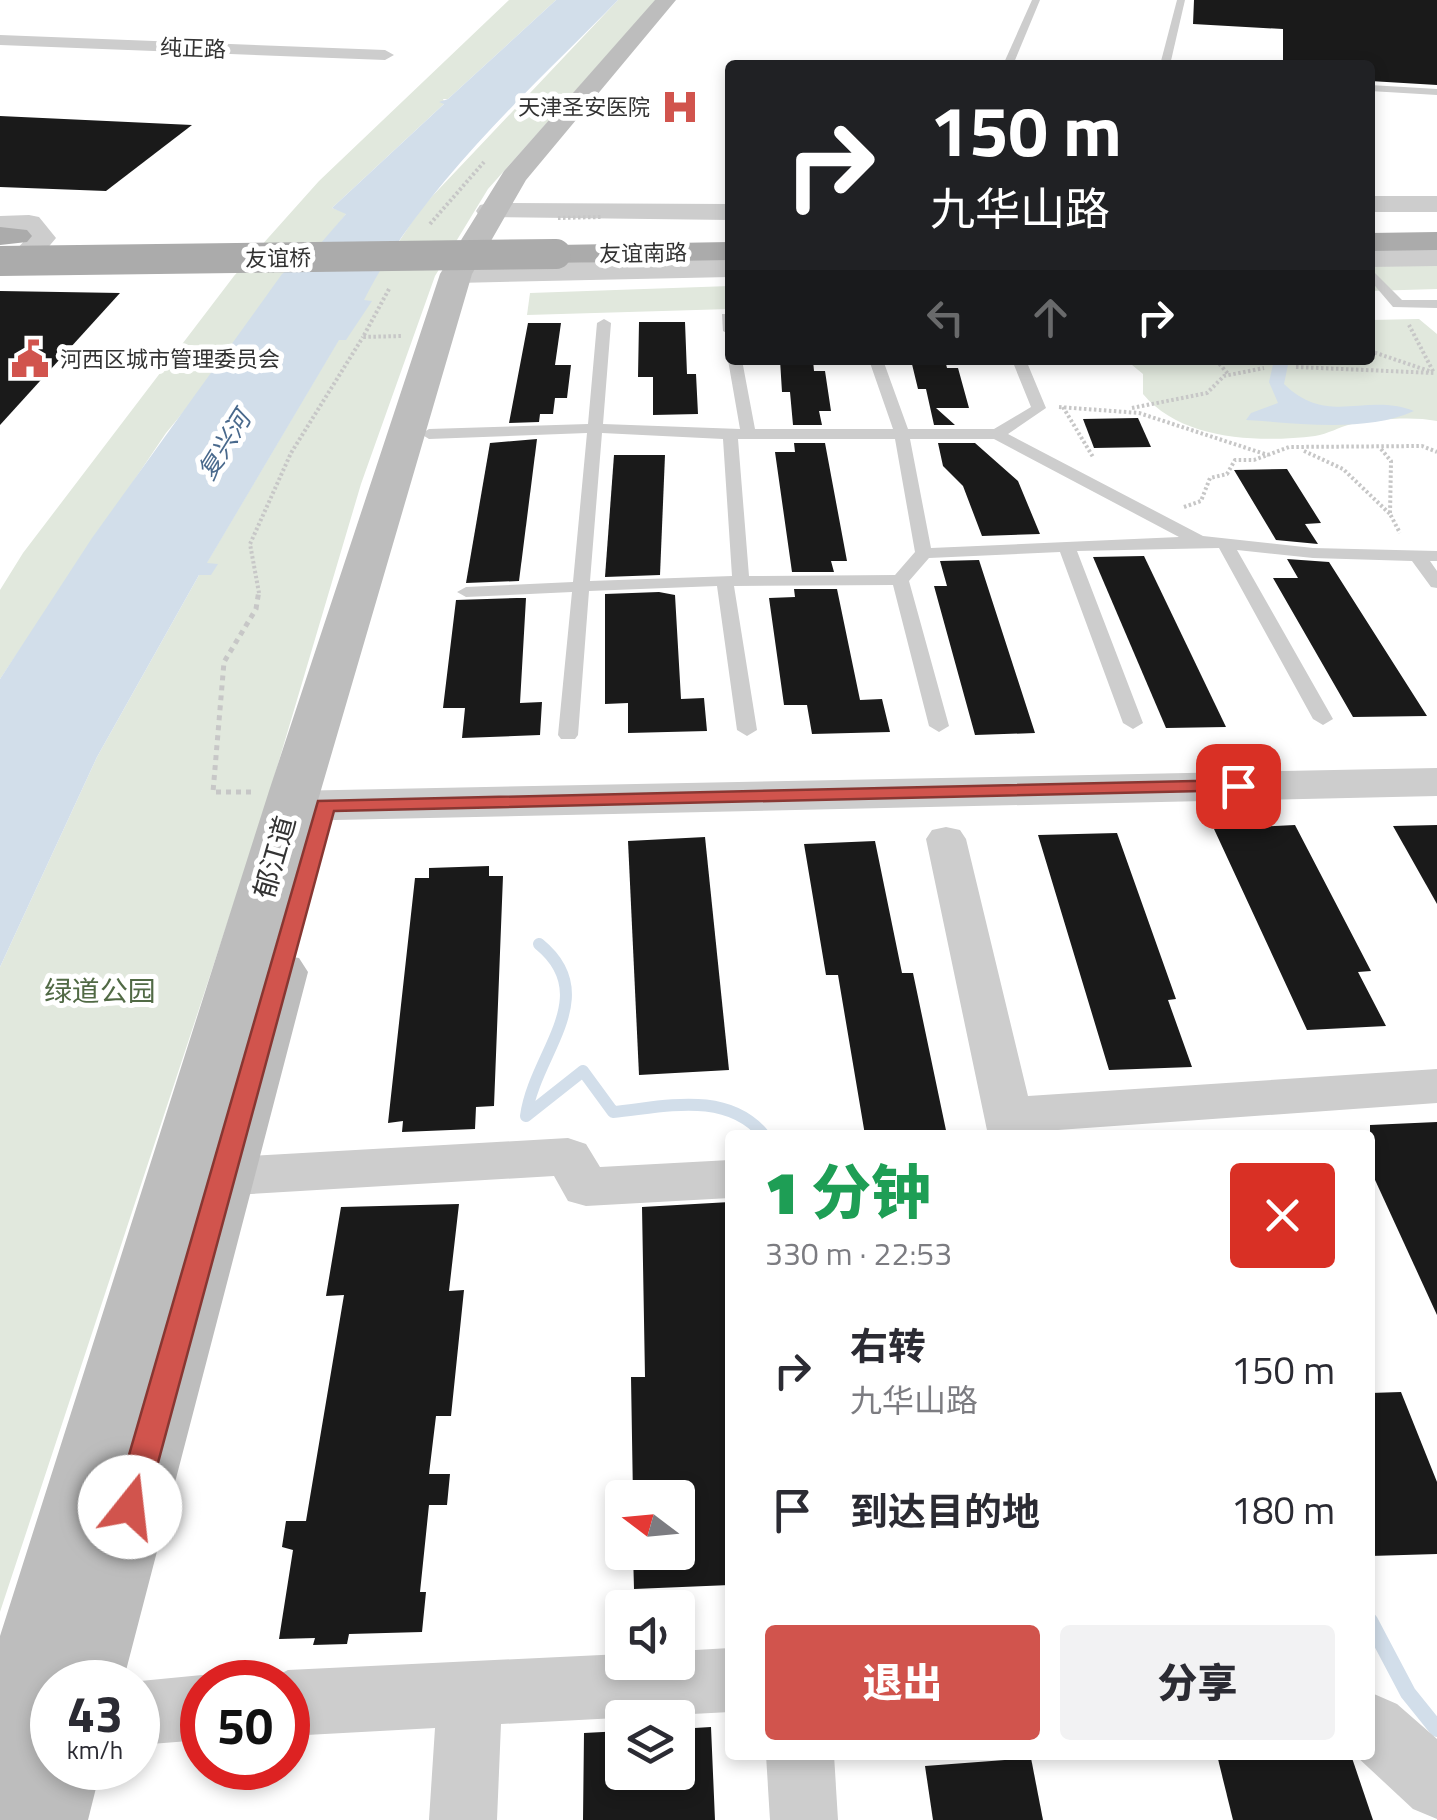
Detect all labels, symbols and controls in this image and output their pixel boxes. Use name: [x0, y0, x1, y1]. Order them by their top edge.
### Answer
street label: 纯正路: [159, 30, 227, 66]
text: 150 m: [930, 77, 1122, 183]
hospital icon: 天津圣安医院: [659, 86, 701, 128]
place label: 天津圣安医院: [518, 90, 650, 124]
icon: right: [765, 100, 895, 230]
text: 九华山路: [930, 174, 1110, 242]
street label: 友谊南路: [599, 235, 687, 271]
street label: 友谊桥: [245, 240, 311, 276]
icon: left: [918, 290, 973, 345]
icon: ahead: [1023, 290, 1078, 345]
icon: right: [1128, 290, 1183, 345]
public building icon: 河西区城市管理委员会: [9, 338, 51, 380]
place label: 河西区城市管理委员会: [60, 342, 280, 376]
water label: 复兴河: [188, 400, 262, 487]
pin: [1196, 744, 1281, 829]
icon: arrive: [1211, 759, 1266, 814]
street label: 郁江道: [242, 811, 306, 903]
park label: 绿道公园: [44, 969, 156, 1012]
text: 1 分钟: [765, 1146, 931, 1237]
button: close: [1230, 1163, 1335, 1268]
text: 330 m · 22:53: [765, 1229, 952, 1277]
text: 右转: [850, 1317, 926, 1375]
text: 150 m: [1231, 1341, 1335, 1399]
icon: right: [765, 1343, 820, 1398]
text: 九华山路: [850, 1376, 978, 1424]
position arrow: [78, 1455, 182, 1559]
north arrow: [605, 1480, 695, 1570]
map controls: [605, 1480, 695, 1790]
text: 180 m: [1231, 1481, 1335, 1539]
text: 到达目的地: [850, 1482, 1040, 1540]
icon: arrive: [765, 1483, 820, 1538]
button: sound: [605, 1590, 695, 1680]
button: 退出: [765, 1625, 1040, 1740]
button: 分享: [1060, 1625, 1335, 1740]
speed limit sign: 50: [180, 1660, 310, 1790]
text: 43: [67, 1675, 123, 1751]
button: layers: [605, 1700, 695, 1790]
text: km/h: [67, 1731, 123, 1769]

